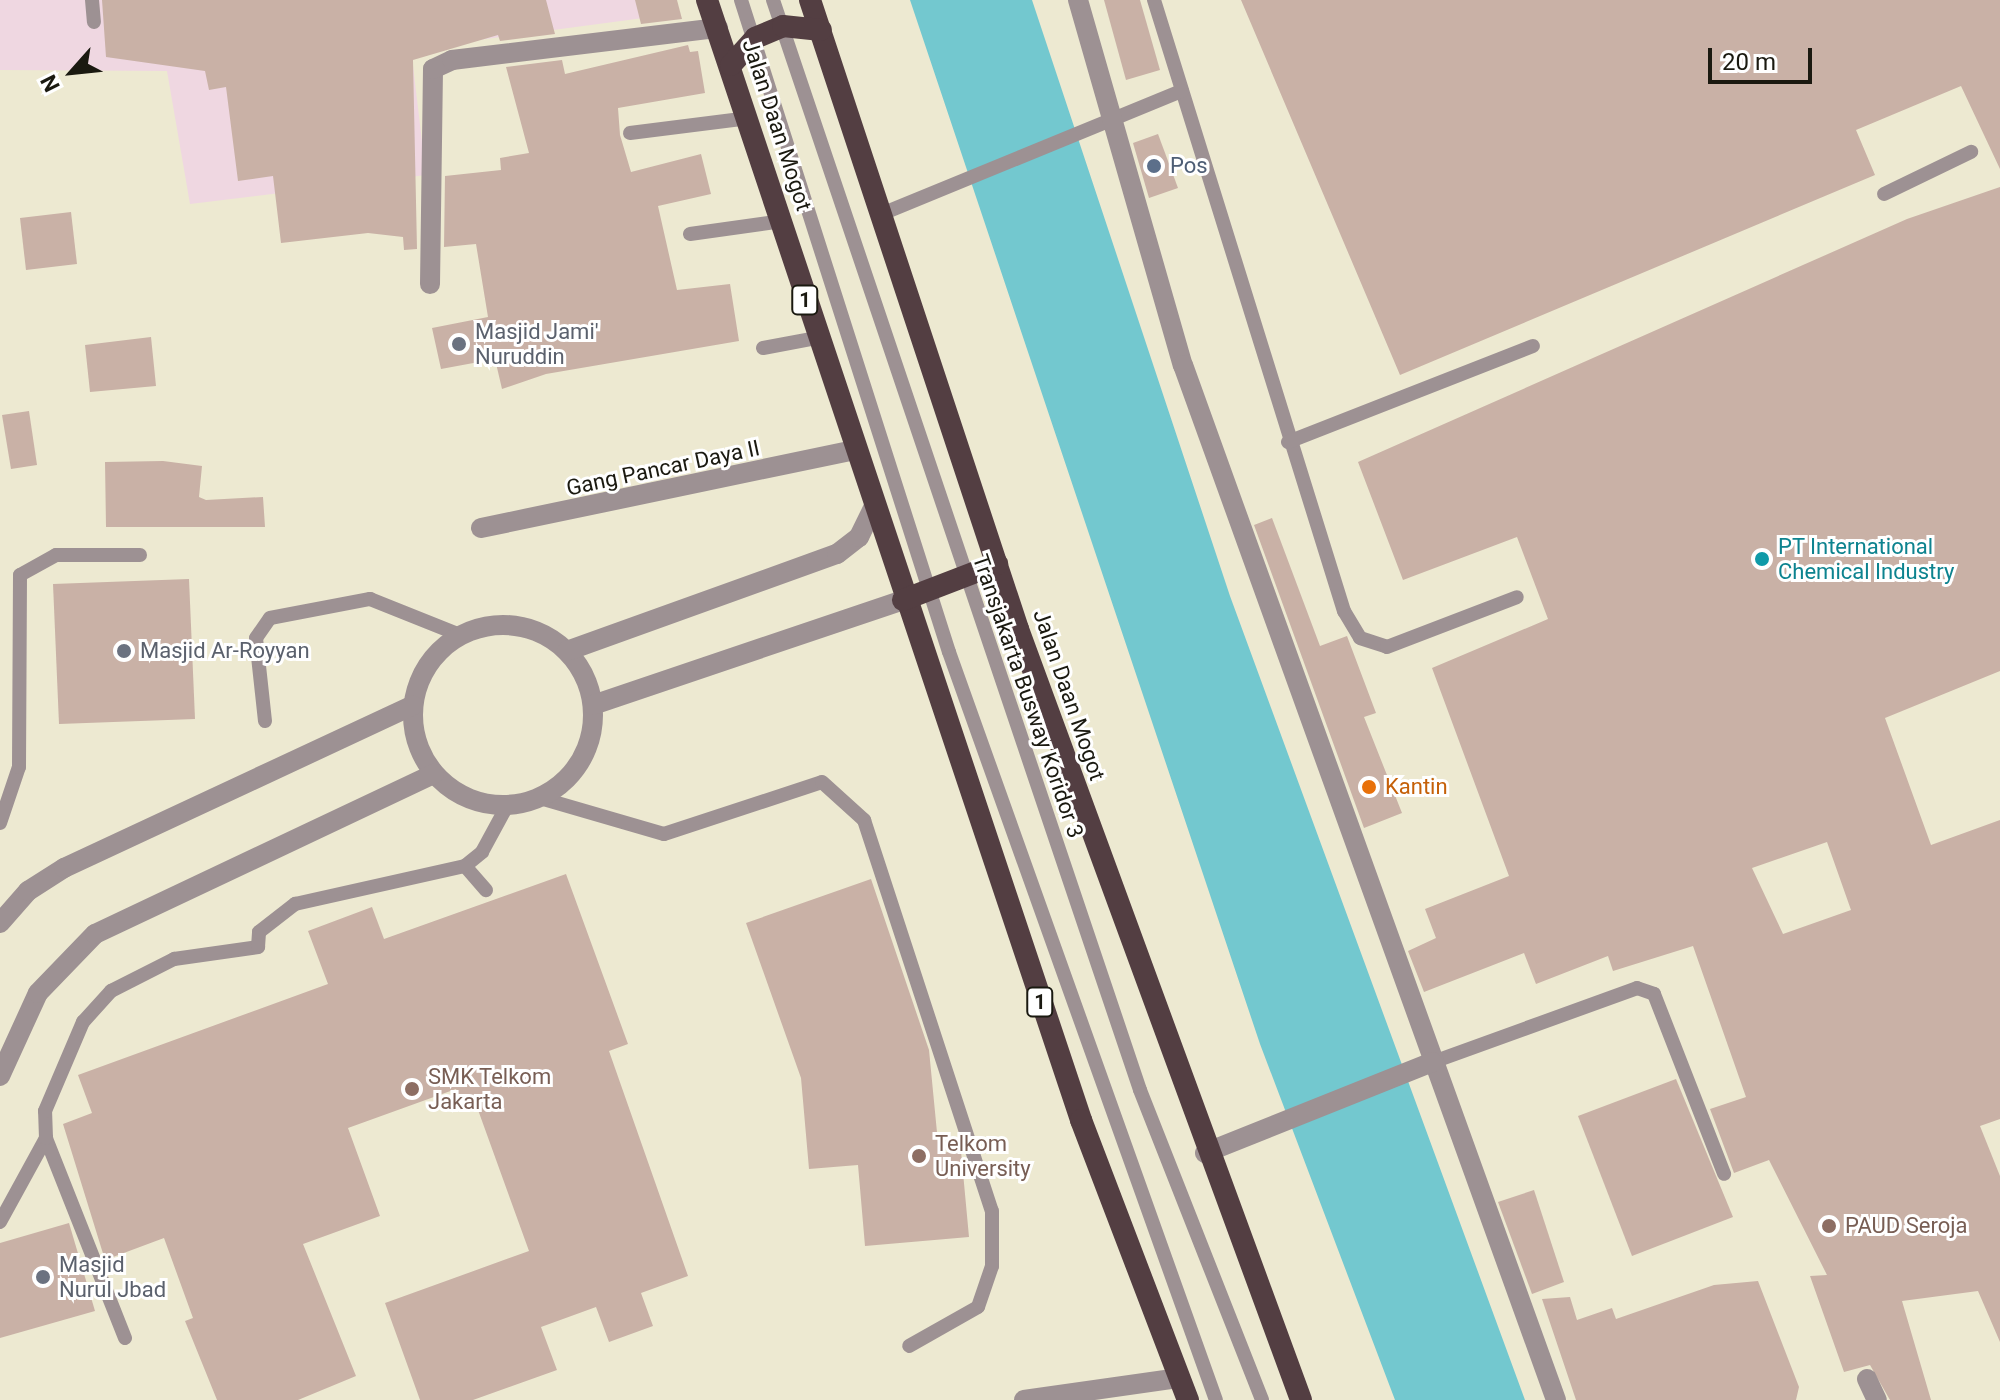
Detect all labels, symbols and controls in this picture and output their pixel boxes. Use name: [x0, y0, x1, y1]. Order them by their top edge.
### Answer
north arrow: [32, 32, 112, 112]
scale bar: [1712, 32, 1816, 82]
street label: Jalan Daan Mogot: [737, 36, 817, 214]
text: 20 m: [1722, 48, 1776, 76]
text: N: [36, 71, 65, 96]
place label: Pos: [1170, 153, 1208, 179]
marker: Pos: [1145, 157, 1163, 175]
road number: 1: [791, 284, 819, 316]
place label: Masjid Jami' Nuruddin: [475, 318, 599, 370]
marker: Masjid Jami' Nuruddin: [450, 335, 468, 353]
street label: Gang Pancar Daya II: [564, 435, 762, 501]
place label: PT International Chemical Industry: [1778, 533, 1954, 584]
marker: PT International Chemical Industry: [1753, 550, 1771, 568]
street label: Transjakarta Busway Koridor 3: [967, 551, 1089, 841]
street label: Jalan Daan Mogot: [1027, 606, 1111, 784]
place label: Masjid Ar-Royyan: [140, 638, 310, 664]
marker: Masjid Ar-Royyan: [115, 642, 133, 660]
place label: Kantin: [1385, 774, 1448, 800]
marker: Kantin: [1360, 778, 1378, 796]
road number: 1: [1026, 986, 1054, 1018]
place label: SMK Telkom Jakarta: [428, 1063, 552, 1114]
marker: SMK Telkom Jakarta: [403, 1080, 421, 1098]
place label: Telkom University: [935, 1130, 1031, 1182]
marker: Telkom University: [910, 1147, 928, 1165]
place label: PAUD Seroja: [1845, 1213, 1967, 1239]
marker: PAUD Seroja: [1820, 1217, 1838, 1235]
place label: Masjid Nurul Jbad: [59, 1251, 166, 1302]
marker: Masjid Nurul Jbad: [34, 1268, 52, 1286]

